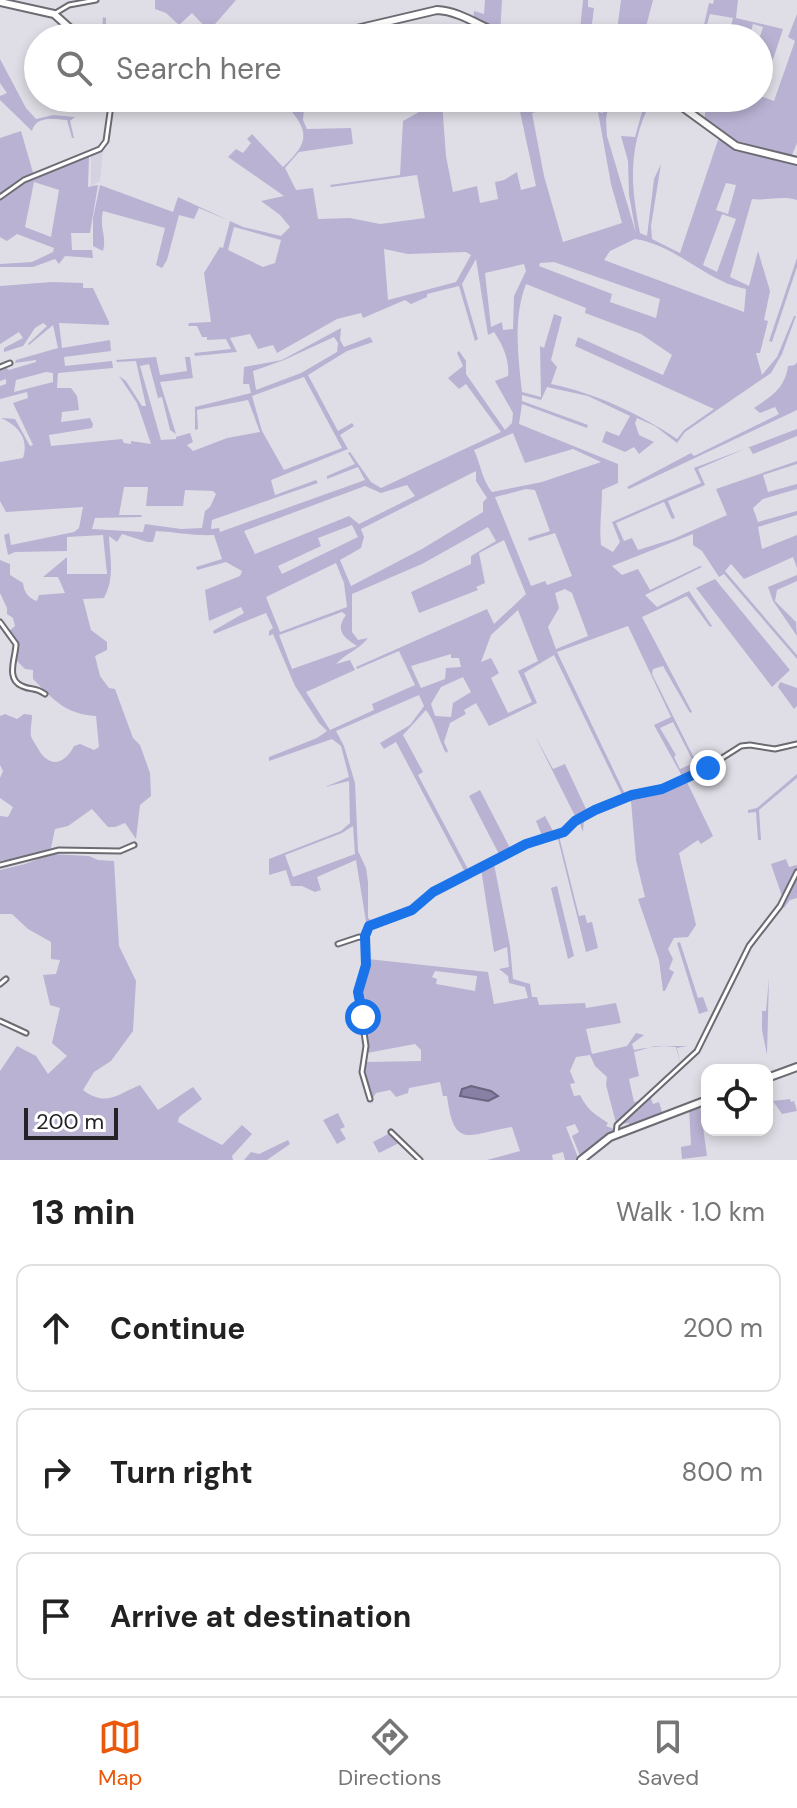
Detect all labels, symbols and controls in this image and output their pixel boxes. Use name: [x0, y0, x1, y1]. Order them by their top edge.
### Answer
search box: [24, 24, 773, 112]
icon: search: [52, 46, 96, 90]
text: Search here: [116, 49, 282, 88]
route end: [690, 750, 726, 786]
route start: [345, 999, 381, 1035]
map controls: [701, 1064, 773, 1136]
button: locate: [701, 1064, 773, 1136]
scale bar: [24, 1104, 118, 1140]
text: 200 m: [36, 1107, 104, 1136]
text: 13 min: [32, 1190, 135, 1235]
text: Walk · 1.0 km: [616, 1195, 765, 1229]
icon: ahead: [34, 1306, 78, 1350]
text: Continue: [110, 1309, 245, 1348]
text: 200 m: [683, 1311, 763, 1345]
icon: right: [34, 1450, 78, 1494]
text: Turn right: [110, 1453, 253, 1492]
text: 800 m: [682, 1455, 763, 1489]
icon: arrive: [34, 1594, 78, 1638]
text: Arrive at destination: [110, 1597, 411, 1636]
tab: Map: [98, 1715, 142, 1792]
tab: Directions: [338, 1715, 442, 1792]
tab: Saved: [637, 1715, 699, 1792]

